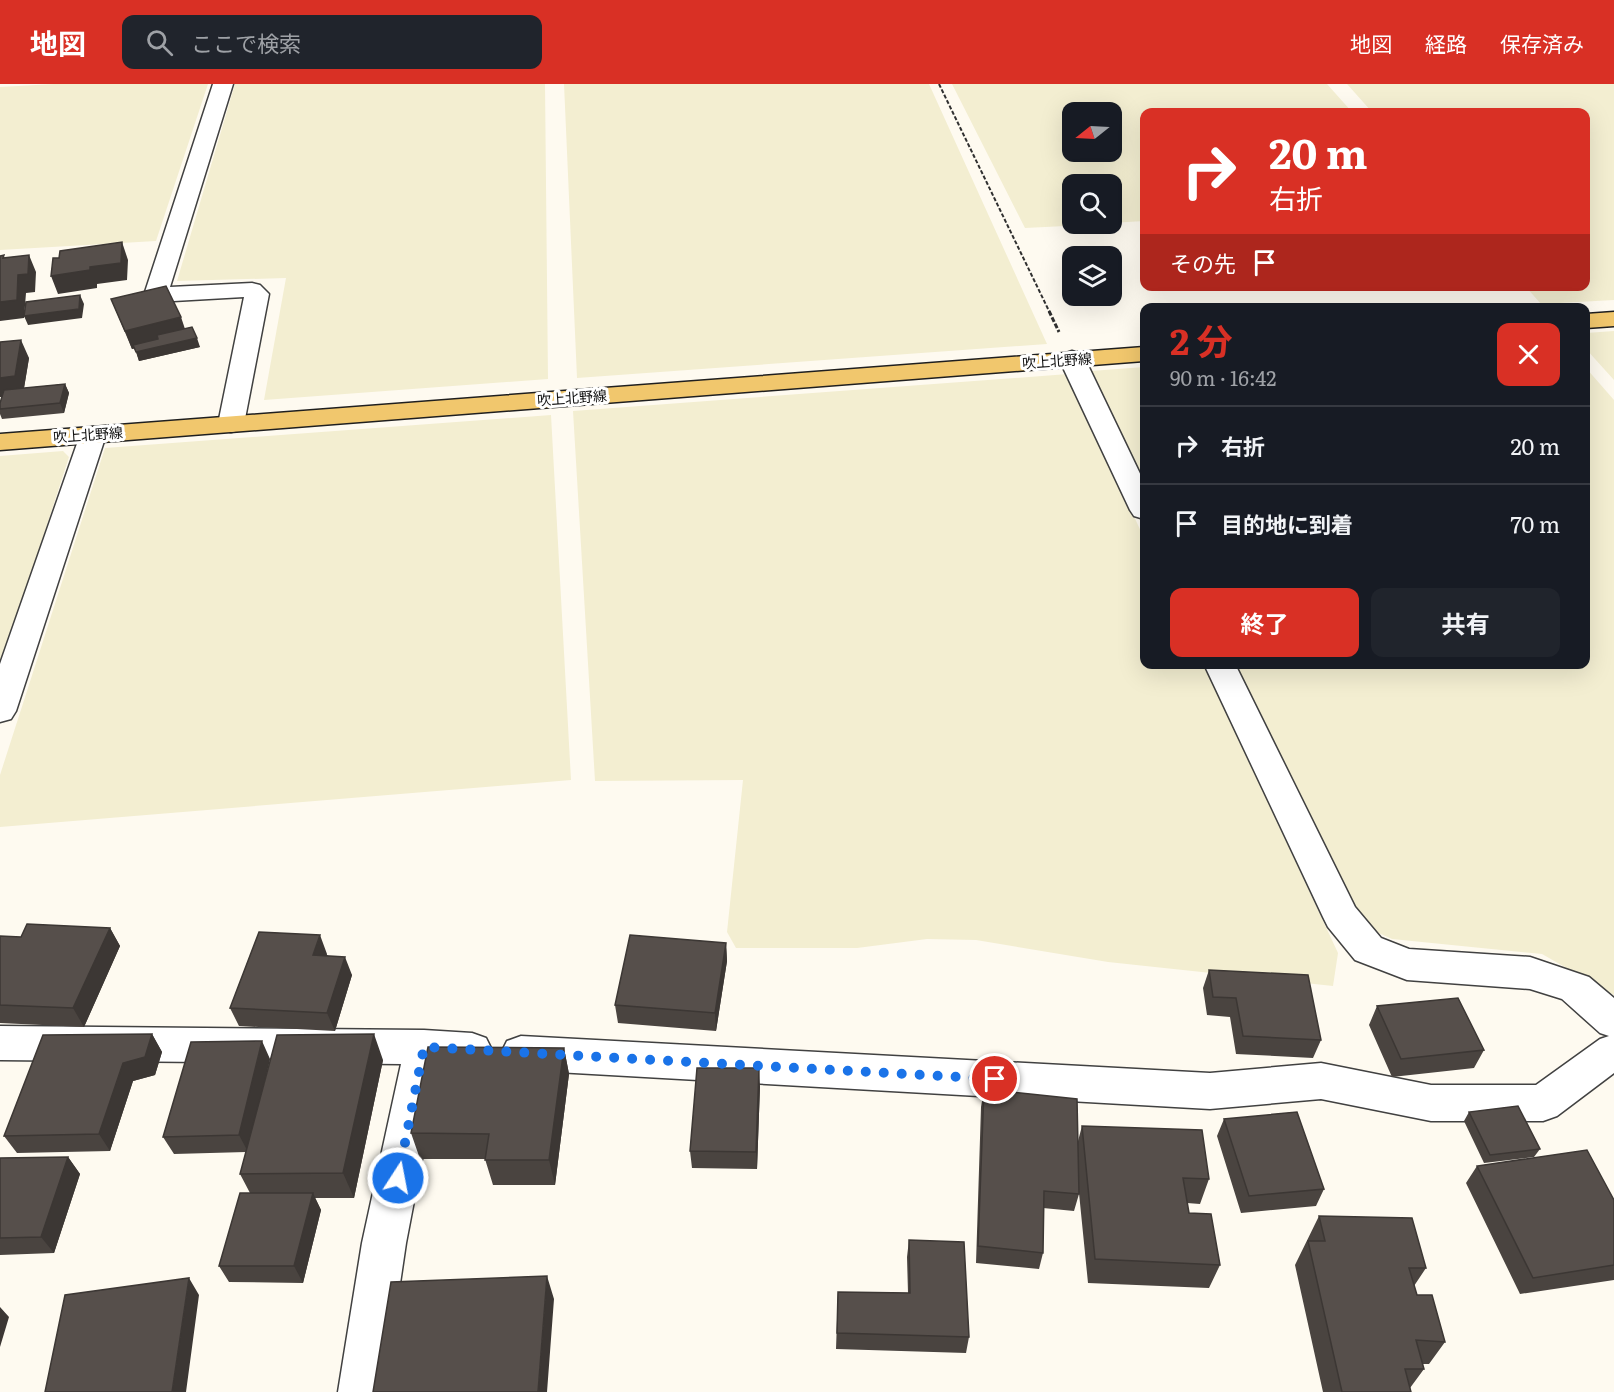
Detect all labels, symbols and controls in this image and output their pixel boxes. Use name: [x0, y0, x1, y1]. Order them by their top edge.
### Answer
search box: [122, 15, 542, 69]
text: 地図: [30, 21, 86, 63]
icon: search: [143, 26, 176, 59]
text: ここで検索: [191, 26, 301, 59]
text: 地図: [1350, 27, 1392, 58]
text: 経路: [1425, 27, 1467, 58]
text: 保存済み: [1500, 27, 1584, 58]
north arrow: [1062, 102, 1122, 162]
map controls: [1062, 102, 1122, 306]
text: 20 m: [1269, 120, 1368, 182]
icon: right: [1170, 132, 1248, 210]
button: search: [1062, 174, 1122, 234]
text: 右折: [1269, 177, 1323, 217]
button: layers: [1062, 246, 1122, 306]
text: その先: [1170, 246, 1236, 279]
icon: arrive: [1248, 246, 1281, 279]
text: 2 分: [1170, 313, 1233, 366]
button: close: [1497, 323, 1560, 386]
street label: 吹上北野線: [1021, 348, 1093, 372]
text: 90 m · 16:42: [1170, 362, 1276, 392]
street label: 吹上北野線: [536, 385, 608, 409]
street label: 吹上北野線: [52, 422, 124, 446]
icon: right: [1170, 429, 1203, 462]
text: 右折: [1221, 429, 1265, 462]
text: 20 m: [1510, 429, 1560, 462]
icon: arrive: [1170, 507, 1203, 540]
text: 目的地に到着: [1221, 507, 1353, 540]
text: 70 m: [1510, 507, 1560, 540]
button: 終了: [1170, 588, 1359, 657]
button: 共有: [1371, 588, 1560, 657]
pin: [969, 1053, 1020, 1104]
icon: arrive: [978, 1062, 1011, 1095]
position arrow: [366, 1146, 430, 1210]

